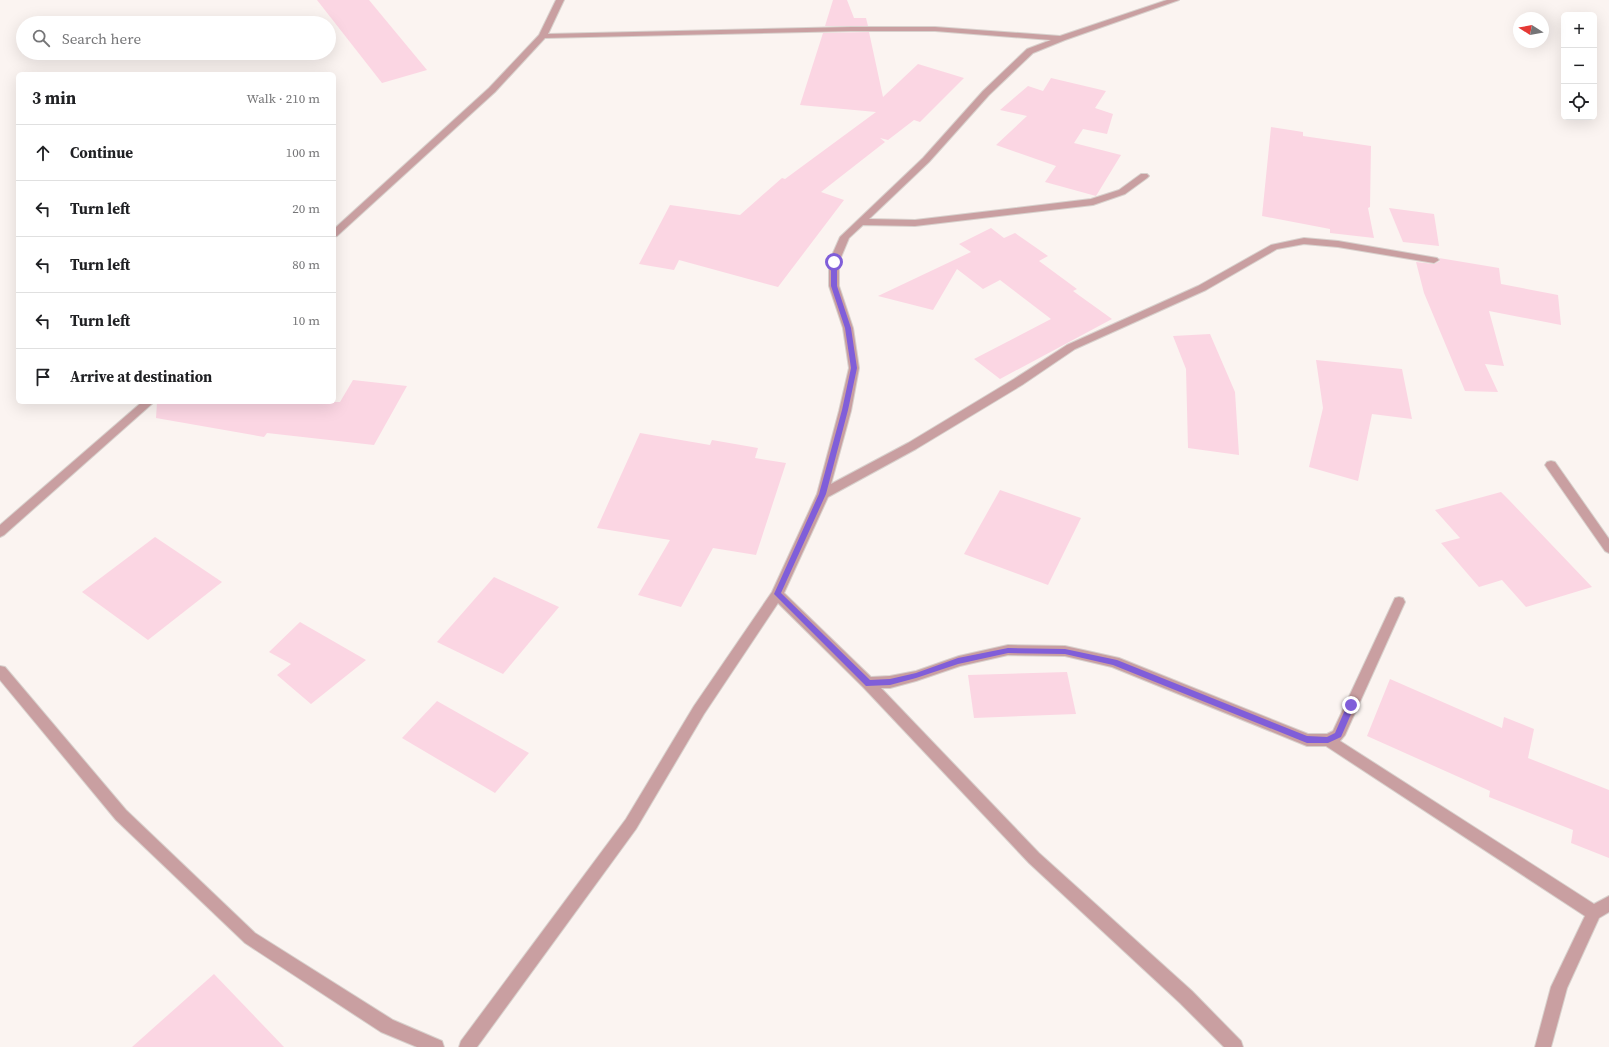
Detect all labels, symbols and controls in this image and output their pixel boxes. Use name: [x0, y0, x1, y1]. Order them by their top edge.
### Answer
north arrow: [1513, 12, 1549, 48]
map controls: [1561, 12, 1597, 120]
button: +: [1561, 12, 1597, 48]
search box: [16, 16, 336, 60]
icon: search: [30, 27, 52, 49]
text: Search here: [62, 28, 141, 49]
button: −: [1561, 48, 1597, 84]
button: locate: [1561, 84, 1597, 120]
text: 3 min: [32, 86, 76, 110]
text: Walk · 210 m: [247, 90, 320, 107]
icon: ahead: [32, 142, 54, 164]
text: Continue: [70, 142, 133, 163]
text: 100 m: [286, 144, 320, 161]
icon: left: [32, 198, 54, 220]
text: Turn left: [70, 198, 130, 219]
text: 20 m: [292, 200, 320, 217]
route start: [825, 253, 843, 271]
icon: left: [32, 254, 54, 276]
text: Turn left: [70, 254, 130, 275]
text: 80 m: [292, 256, 320, 273]
icon: left: [32, 310, 54, 332]
text: Turn left: [70, 310, 130, 331]
text: 10 m: [292, 312, 320, 329]
icon: arrive: [32, 366, 54, 388]
text: Arrive at destination: [70, 366, 212, 387]
route end: [1342, 696, 1360, 714]

